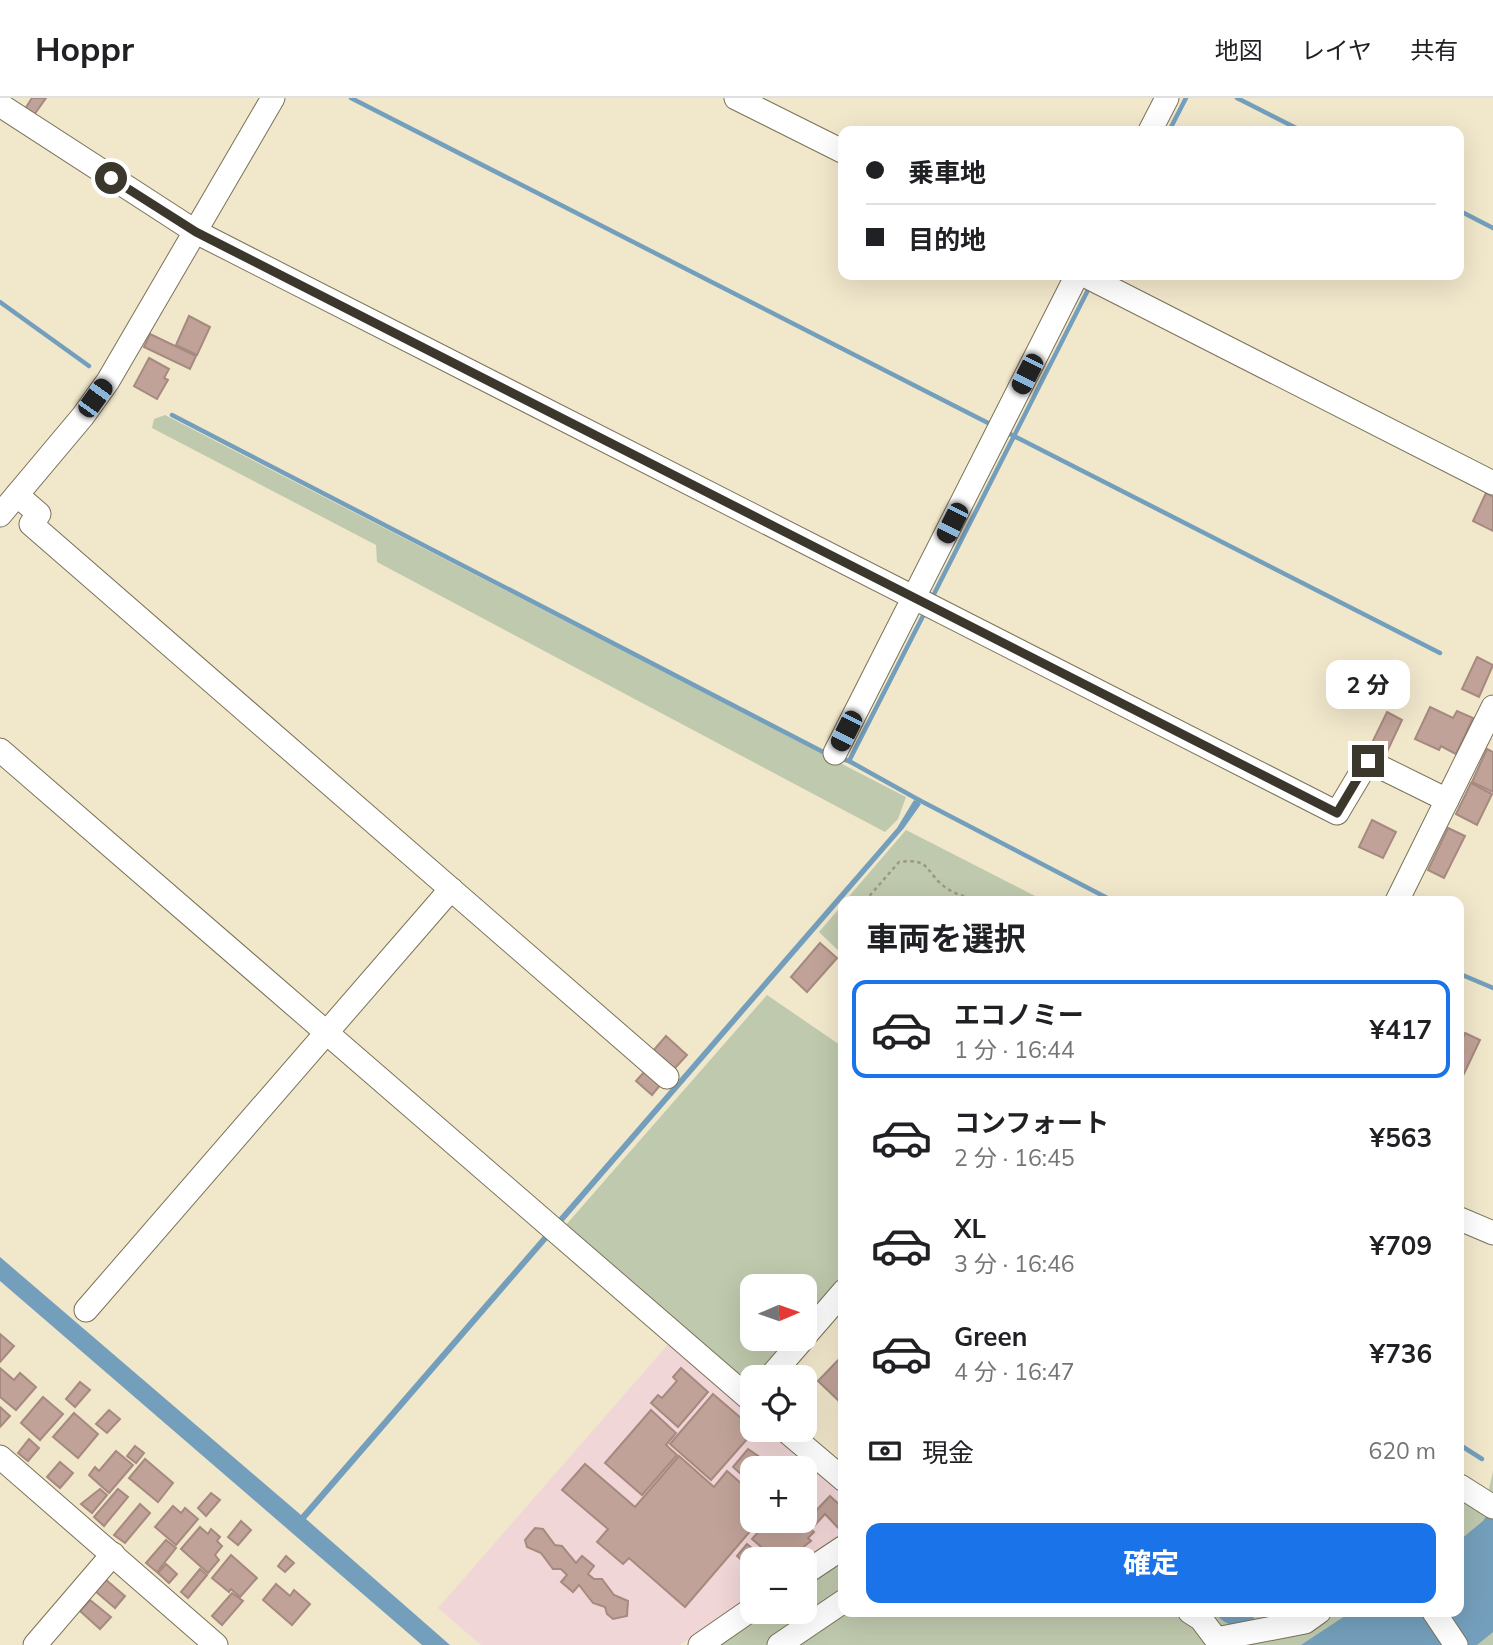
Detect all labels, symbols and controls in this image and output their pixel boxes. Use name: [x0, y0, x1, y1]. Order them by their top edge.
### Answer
text: Hoppr: [35, 28, 134, 69]
text: 地図: [1215, 35, 1263, 65]
text: レイヤ: [1301, 35, 1372, 65]
text: 共有: [1410, 35, 1458, 65]
text: 乗車地: [908, 156, 986, 189]
route start: [95, 162, 127, 194]
text: 目的地: [908, 223, 986, 256]
car: [1009, 351, 1046, 397]
car: [75, 375, 116, 421]
car: [934, 500, 971, 546]
callout: 2 分: [1326, 660, 1410, 708]
text: 2 分: [1346, 670, 1390, 699]
car: [828, 708, 865, 754]
route end: [1352, 745, 1384, 777]
text: 車両を選択: [866, 918, 1026, 958]
icon: car: [870, 998, 933, 1061]
text: エコノミー: [954, 998, 1084, 1031]
text: ¥417: [1370, 1013, 1432, 1046]
text: 1 分 · 16:44: [954, 1035, 1075, 1064]
icon: car: [870, 1106, 933, 1169]
text: コンフォート: [954, 1106, 1109, 1139]
text: ¥563: [1370, 1121, 1432, 1154]
text: 2 分 · 16:45: [954, 1143, 1075, 1172]
text: XL: [954, 1212, 986, 1245]
icon: car: [870, 1214, 933, 1277]
text: ¥709: [1370, 1229, 1432, 1262]
text: 3 分 · 16:46: [954, 1249, 1075, 1278]
north arrow: [740, 1274, 817, 1351]
map controls: [740, 1274, 817, 1624]
text: Green: [954, 1320, 1027, 1353]
icon: car: [870, 1322, 933, 1385]
text: ¥736: [1370, 1337, 1432, 1370]
text: 4 分 · 16:47: [954, 1357, 1075, 1386]
button: locate: [740, 1365, 817, 1442]
icon: cash: [866, 1432, 904, 1470]
text: 現金: [922, 1436, 974, 1469]
text: 620 m: [1368, 1436, 1436, 1465]
button: +: [740, 1456, 817, 1533]
button: 確定: [866, 1523, 1436, 1603]
button: −: [740, 1547, 817, 1624]

